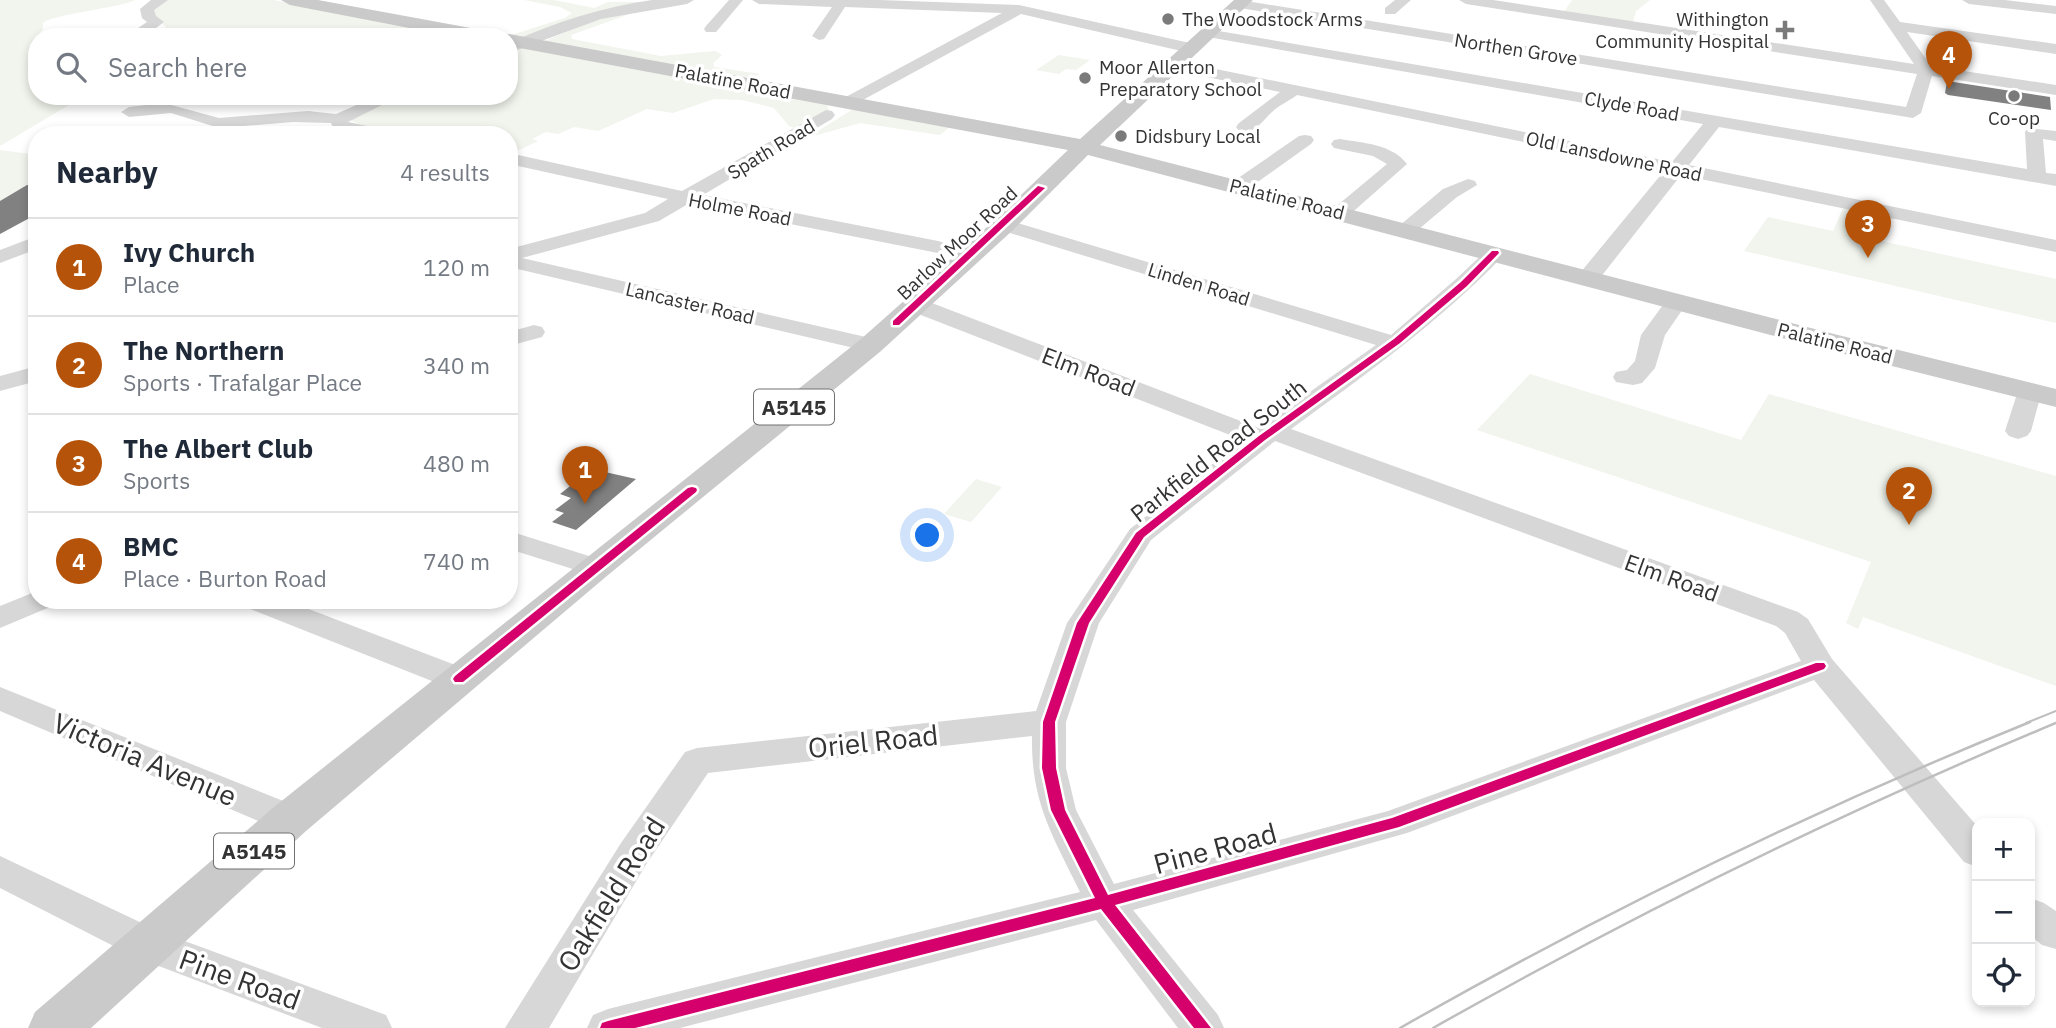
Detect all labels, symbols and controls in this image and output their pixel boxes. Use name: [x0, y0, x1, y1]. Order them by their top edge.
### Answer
place label: The Woodstock Arms: [1182, 7, 1363, 31]
place label: Withington Community Hospital: [1595, 7, 1769, 53]
marker: The Woodstock Arms: [1160, 11, 1176, 27]
marker: Withington Community Hospital: [1775, 20, 1795, 40]
street label: Northen Grove: [1453, 27, 1579, 71]
search box: [28, 28, 518, 105]
pin: 4: [1926, 31, 1972, 89]
icon: search: [52, 48, 90, 86]
text: Search here: [108, 50, 247, 84]
place label: Moor Allerton Preparatory School: [1099, 55, 1262, 101]
street label: Palatine Road: [673, 58, 793, 104]
marker: Moor Allerton Preparatory School: [1077, 70, 1093, 86]
street label: Clyde Road: [1583, 86, 1681, 126]
marker: Co-op: [2006, 88, 2022, 104]
place label: Co-op: [1988, 106, 2040, 130]
street label: Spath Road: [723, 114, 819, 184]
place label: Didsbury Local: [1135, 124, 1261, 148]
street label: Old Lansdowne Road: [1524, 126, 1704, 186]
marker: Didsbury Local: [1113, 128, 1129, 144]
text: Nearby: [56, 152, 158, 191]
text: 4 results: [400, 157, 490, 187]
street label: Palatine Road: [1227, 173, 1347, 225]
street label: Barlow Moor Road: [892, 181, 1022, 305]
street label: Holme Road: [686, 187, 794, 231]
pin: 3: [1845, 200, 1891, 258]
text: Ivy Church: [123, 235, 255, 269]
text: 1: [72, 252, 86, 282]
text: 120 m: [423, 252, 490, 282]
street label: Linden Road: [1145, 257, 1253, 311]
text: Place: [123, 269, 180, 299]
street label: Lancaster Road: [623, 277, 757, 329]
street label: Palatine Road: [1775, 317, 1895, 369]
text: The Northern: [123, 333, 285, 367]
street label: Elm Road: [1038, 339, 1140, 403]
text: 2: [72, 350, 86, 380]
text: 340 m: [423, 350, 490, 380]
text: Sports · Trafalgar Place: [123, 367, 362, 397]
street label: Parkfield Road South: [1124, 372, 1312, 528]
road number: A5145: [754, 390, 834, 424]
text: The Albert Club: [123, 431, 313, 465]
pin: 1: [562, 446, 608, 504]
text: 3: [72, 448, 86, 478]
text: 480 m: [423, 448, 490, 478]
text: Sports: [123, 465, 190, 495]
pin: 2: [1886, 467, 1932, 525]
your location: [910, 518, 944, 552]
text: BMC: [123, 529, 179, 563]
text: 4: [72, 546, 86, 576]
text: 740 m: [423, 546, 490, 576]
street label: Elm Road: [1621, 546, 1723, 608]
text: Place · Burton Road: [123, 563, 327, 593]
street label: Victoria Avenue: [48, 704, 242, 814]
street label: Oriel Road: [806, 716, 940, 766]
street label: Oakfield Road: [549, 810, 673, 978]
street label: Pine Road: [1149, 814, 1281, 882]
map controls: [1972, 818, 2035, 1007]
button: +: [1972, 818, 2035, 881]
road number: A5145: [214, 834, 294, 868]
button: −: [1972, 881, 2035, 944]
street label: Pine Road: [174, 940, 306, 1018]
button: locate: [1972, 944, 2035, 1007]

